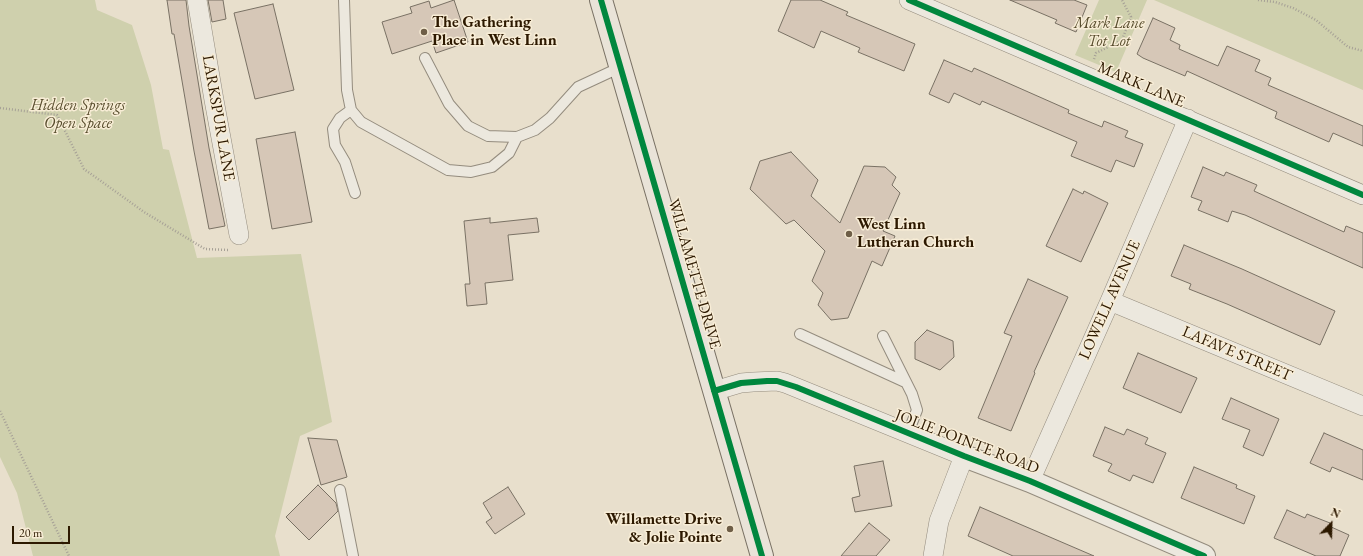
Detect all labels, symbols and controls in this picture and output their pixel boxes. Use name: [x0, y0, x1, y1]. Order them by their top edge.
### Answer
place label: The Gathering Place in West Linn: [432, 13, 557, 51]
park label: Mark Lane Tot Lot: [1074, 14, 1144, 52]
marker: The Gathering Place in West Linn: [419, 27, 429, 37]
street label: LARKSPUR LANE: [197, 54, 239, 182]
street label: MARK LANE: [1094, 58, 1188, 112]
park label: Hidden Springs Open Space: [31, 96, 125, 134]
street label: WILLAMETTE DRIVE: [663, 197, 725, 351]
place label: West Linn Lutheran Church: [857, 215, 974, 253]
marker: West Linn Lutheran Church: [844, 229, 854, 239]
street label: LOWELL AVENUE: [1075, 237, 1145, 363]
street label: LAFAVE STREET: [1179, 322, 1295, 386]
street label: JOLIE POINTE ROAD: [892, 406, 1042, 478]
north arrow: [1311, 504, 1351, 544]
text: N: [1329, 505, 1343, 521]
place label: Willamette Drive & Jolie Pointe: [606, 510, 722, 548]
scale bar: [14, 518, 72, 544]
marker: Willamette Drive & Jolie Pointe: [725, 524, 735, 534]
text: 20 m: [19, 525, 42, 541]

